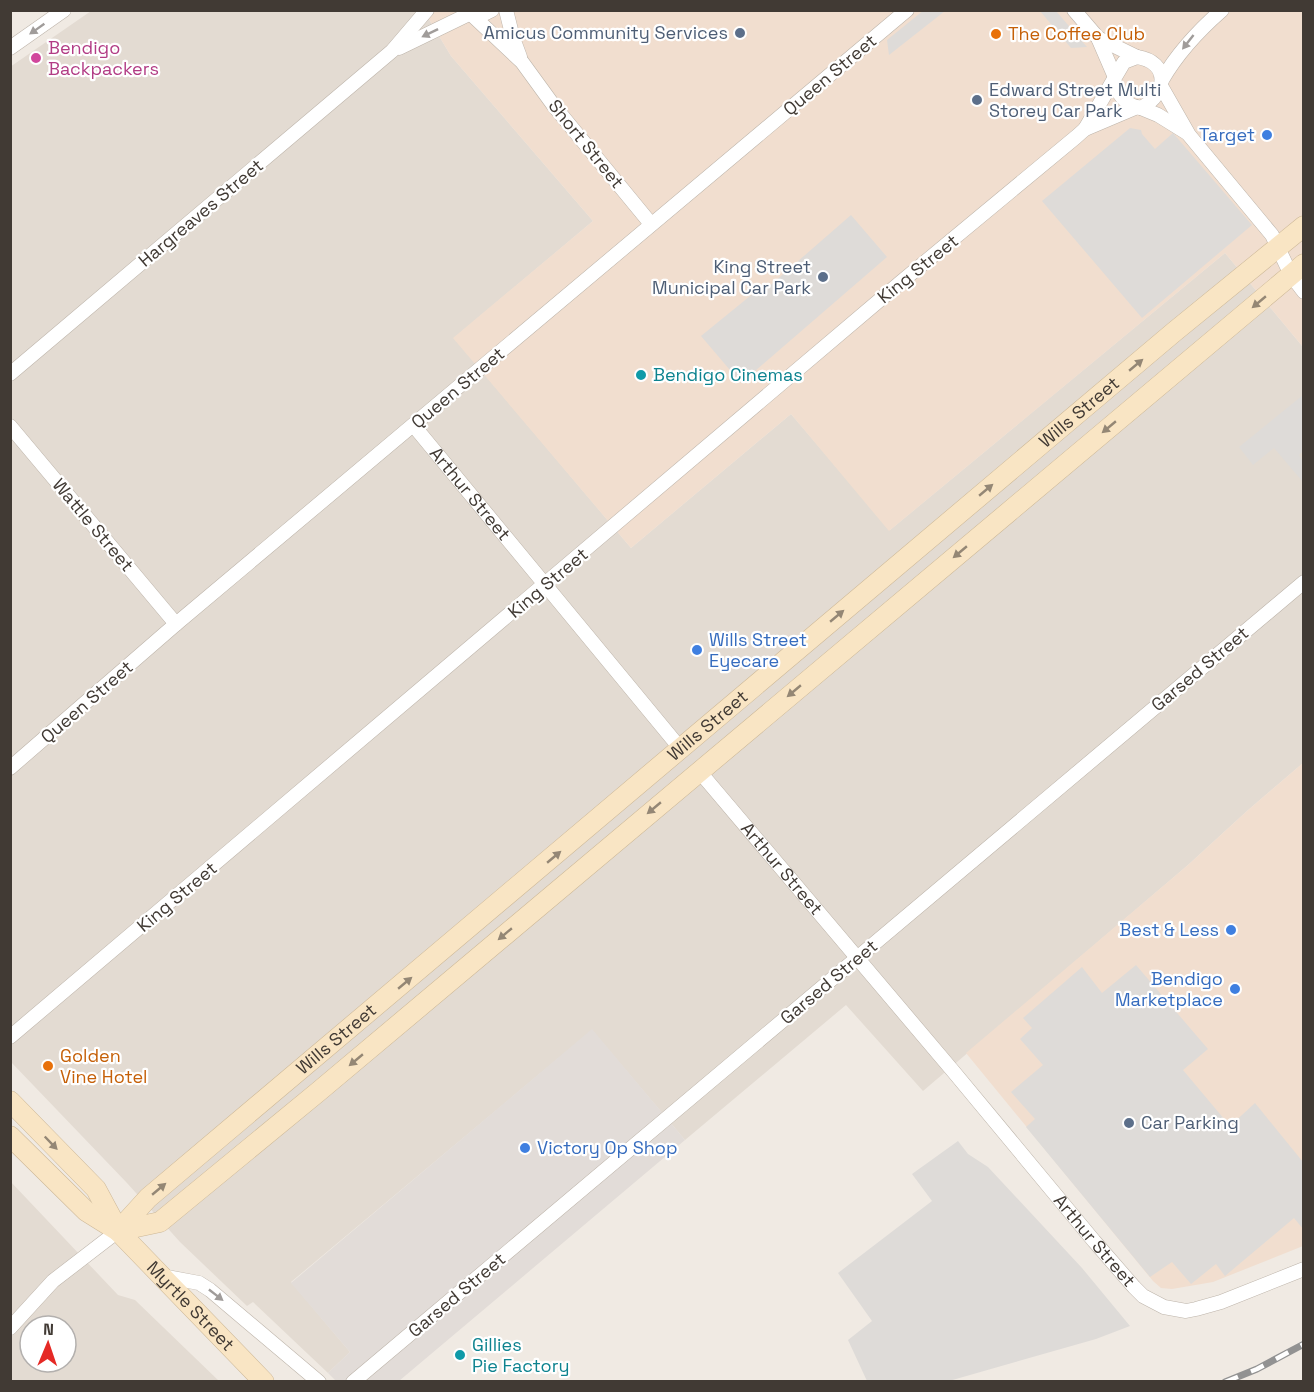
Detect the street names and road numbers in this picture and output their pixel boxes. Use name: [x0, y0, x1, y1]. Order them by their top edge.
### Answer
street label: Queen Street: [778, 29, 881, 120]
street label: Short Street: [544, 95, 629, 193]
street label: Hargreaves Street: [133, 154, 268, 272]
street label: King Street: [873, 229, 963, 308]
street label: Queen Street: [406, 342, 509, 433]
street label: Wills Street: [1034, 371, 1124, 452]
street label: Arthur Street: [425, 442, 516, 545]
street label: Wattle Street: [48, 473, 139, 576]
street label: King Street: [503, 542, 592, 623]
street label: Garsed Street: [1146, 621, 1253, 716]
street label: Queen Street: [36, 655, 138, 748]
street label: Wills Street: [662, 685, 752, 766]
street label: Arthur Street: [736, 817, 828, 920]
street label: King Street: [132, 856, 221, 937]
street label: Garsed Street: [775, 934, 882, 1029]
street label: Wills Street: [291, 998, 381, 1079]
street label: Arthur Street: [1049, 1189, 1141, 1292]
street label: Garsed Street: [403, 1247, 510, 1342]
street label: Myrtle Street: [142, 1256, 240, 1356]

